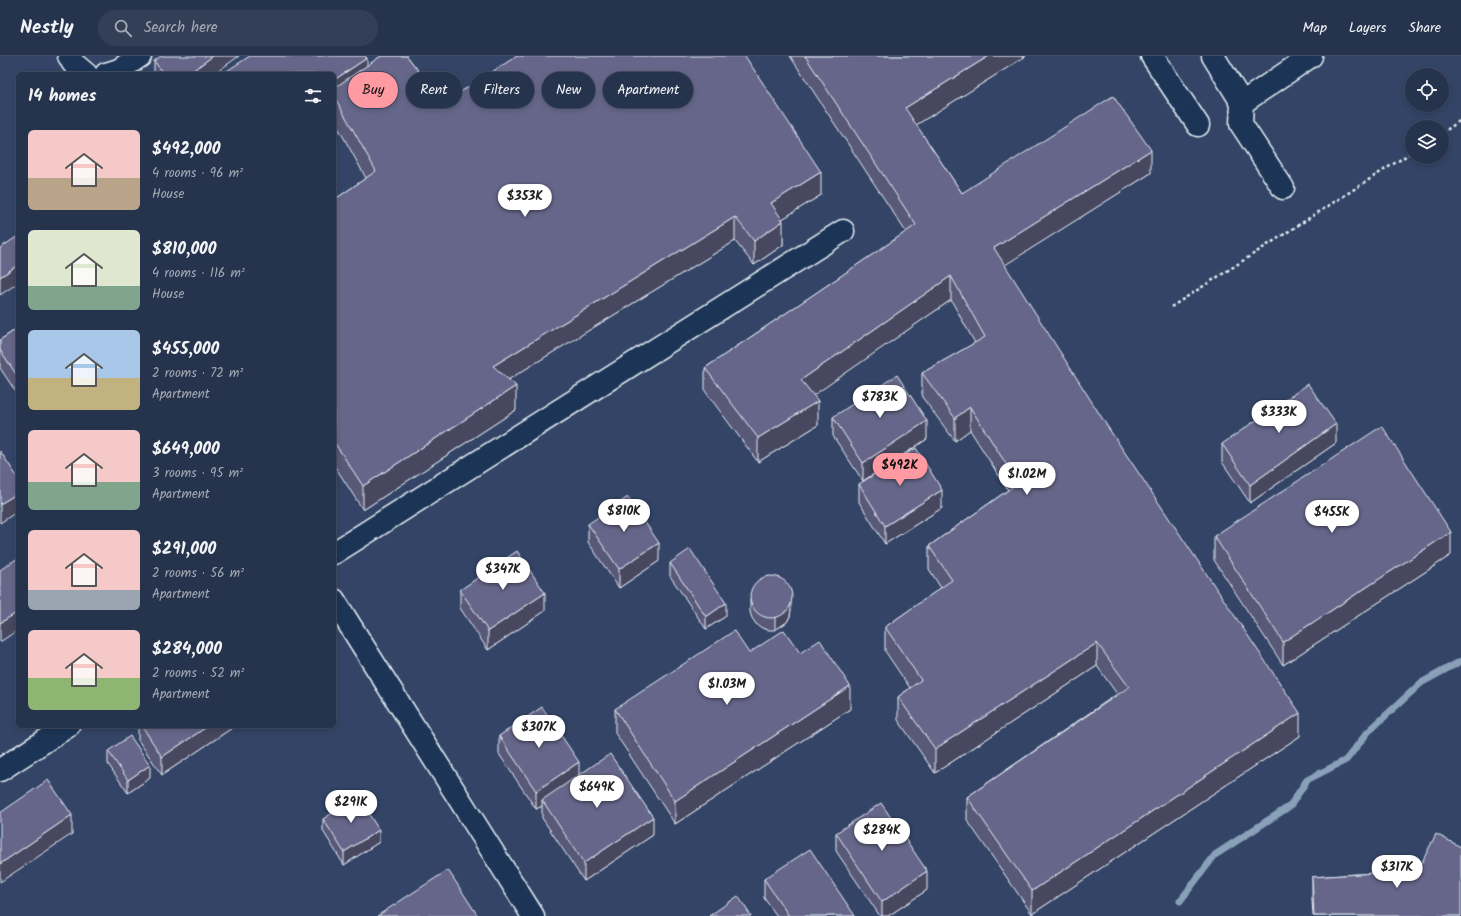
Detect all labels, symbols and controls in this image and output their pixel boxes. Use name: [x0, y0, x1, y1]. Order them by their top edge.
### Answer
search box: [98, 10, 378, 46]
text: Nestly: [20, 13, 74, 43]
text: Search here: [144, 16, 218, 40]
icon: search: [112, 17, 134, 39]
text: Map: [1303, 17, 1327, 39]
text: Layers: [1349, 17, 1387, 39]
text: Share: [1409, 17, 1441, 39]
map controls: [1405, 68, 1449, 164]
button: locate: [1405, 68, 1449, 112]
chip: Buy: [348, 72, 398, 108]
chip: Rent: [406, 72, 462, 108]
chip: Filters: [470, 72, 534, 108]
chip: New: [542, 72, 595, 108]
chip: Apartment: [603, 72, 693, 108]
text: 14 homes: [28, 83, 96, 110]
icon: filters: [302, 85, 324, 107]
button: layers: [1405, 120, 1449, 164]
text: $492,000: [152, 136, 220, 163]
icon: home: [60, 146, 108, 194]
text: 4 rooms · 96 m²: [152, 163, 243, 184]
text: House: [152, 184, 184, 205]
pin: $353K: [497, 184, 553, 218]
text: $353K: [507, 186, 543, 207]
text: $810,000: [152, 236, 217, 263]
icon: home: [60, 246, 108, 294]
text: 4 rooms · 116 m²: [152, 263, 245, 284]
text: House: [152, 284, 184, 305]
text: $455,000: [152, 336, 219, 363]
icon: home: [60, 346, 108, 394]
text: 2 rooms · 72 m²: [152, 363, 243, 384]
text: Apartment: [152, 384, 210, 405]
pin: $783K: [852, 385, 908, 419]
text: $783K: [862, 387, 898, 408]
pin: $333K: [1251, 400, 1307, 434]
text: $333K: [1261, 402, 1297, 423]
text: $649,000: [152, 436, 220, 463]
icon: home: [60, 446, 108, 494]
pin: $492K: [872, 453, 928, 487]
text: $492K: [882, 455, 918, 476]
pin: $1.02M: [994, 462, 1060, 496]
text: 3 rooms · 95 m²: [152, 463, 243, 484]
text: $1.02M: [1008, 464, 1046, 485]
text: Apartment: [152, 484, 210, 505]
pin: $810K: [596, 499, 652, 533]
pin: $455K: [1304, 500, 1360, 534]
text: $810K: [607, 501, 641, 522]
text: $455K: [1314, 502, 1350, 523]
text: $291,000: [152, 536, 216, 563]
icon: home: [60, 546, 108, 594]
pin: $347K: [475, 557, 531, 591]
text: $347K: [485, 559, 521, 580]
text: 2 rooms · 56 m²: [152, 563, 244, 584]
text: Apartment: [152, 584, 210, 605]
text: $284,000: [152, 636, 222, 663]
icon: home: [60, 646, 108, 694]
text: 2 rooms · 52 m²: [152, 663, 244, 684]
pin: $1.03M: [694, 672, 760, 706]
text: $1.03M: [708, 674, 746, 695]
text: Apartment: [152, 684, 210, 705]
pin: $307K: [511, 715, 567, 749]
text: $307K: [521, 717, 557, 738]
pin: $649K: [569, 775, 625, 809]
text: $649K: [579, 777, 615, 798]
pin: $291K: [323, 790, 379, 824]
text: $291K: [334, 792, 368, 813]
pin: $284K: [854, 818, 910, 852]
text: $284K: [863, 820, 901, 841]
pin: $317K: [1369, 855, 1425, 889]
text: $317K: [1381, 857, 1413, 878]

